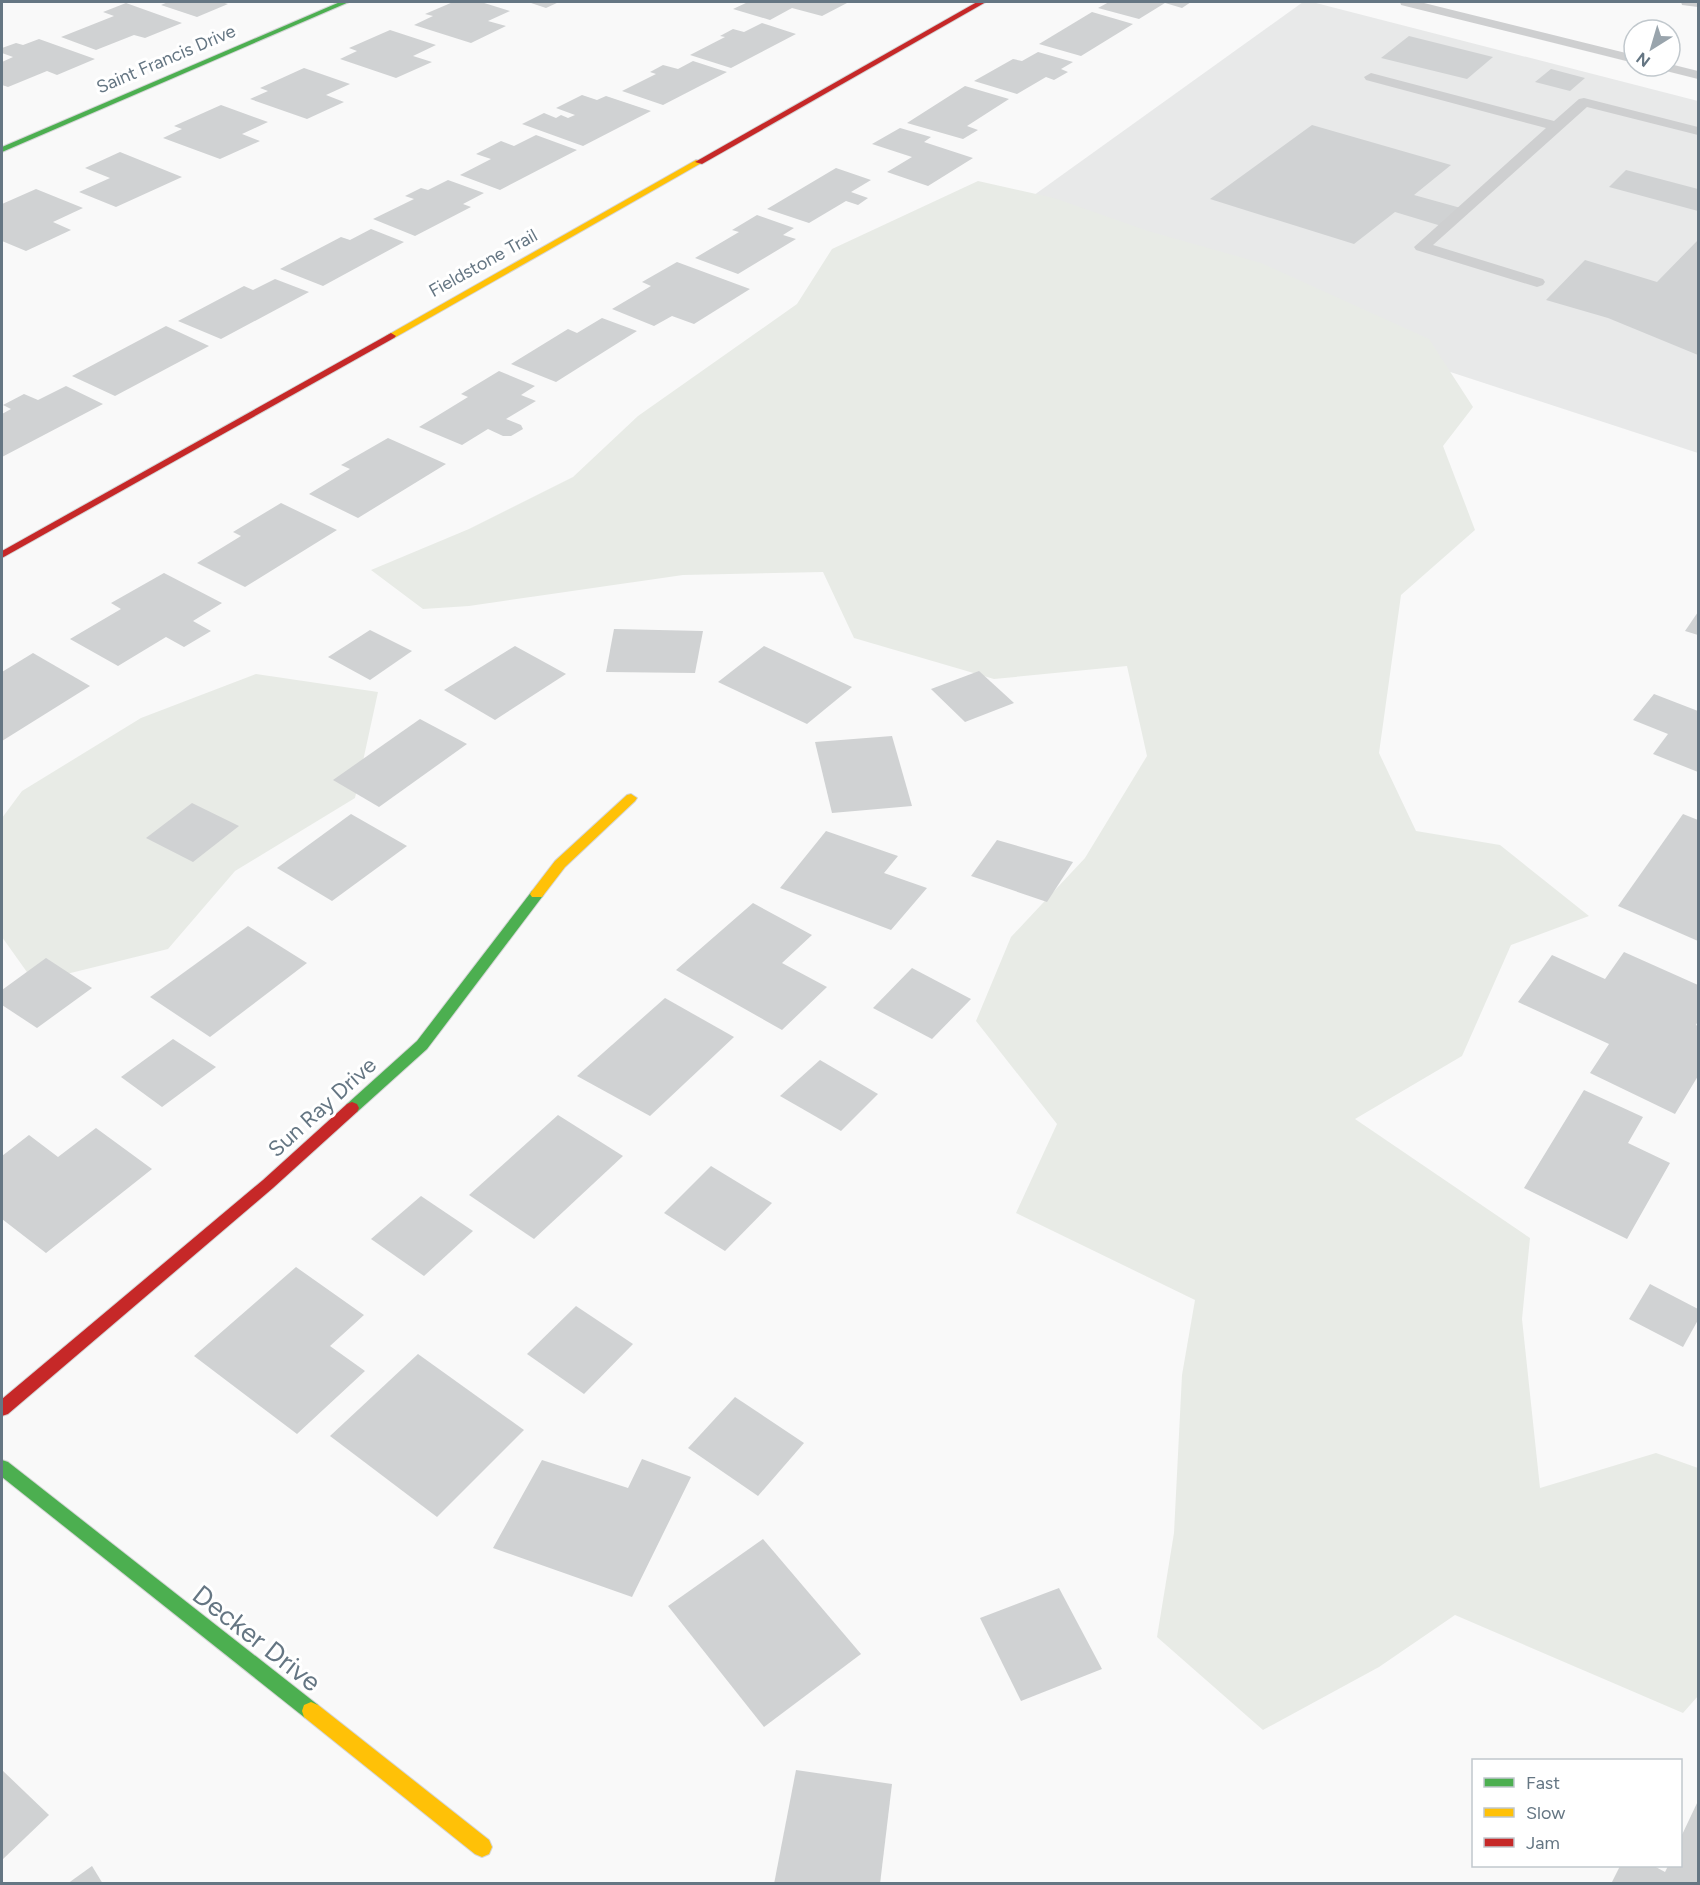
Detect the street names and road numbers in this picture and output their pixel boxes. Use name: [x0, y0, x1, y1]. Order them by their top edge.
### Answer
street label: Saint Francis Drive: [93, 20, 239, 98]
street label: Fieldstone Trail: [425, 224, 541, 302]
street label: Sun Ray Drive: [262, 1051, 382, 1163]
street label: Decker Drive: [186, 1578, 328, 1698]

